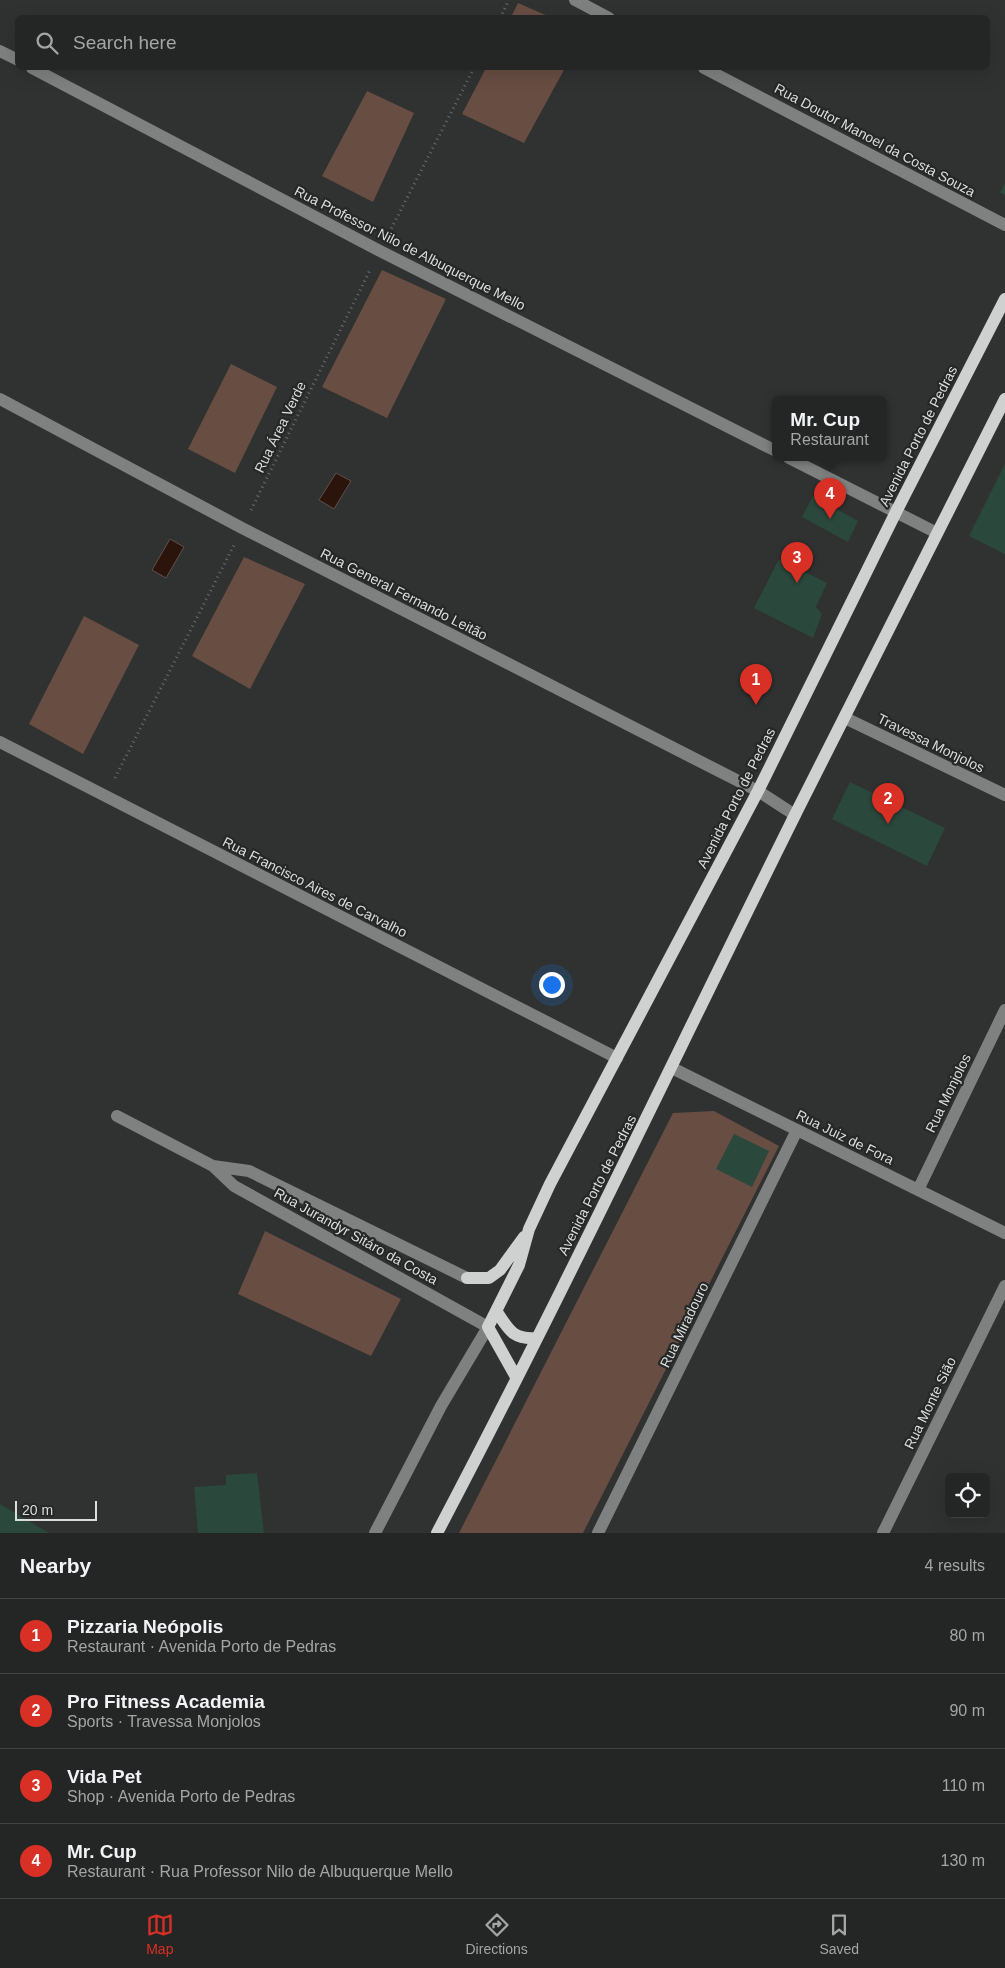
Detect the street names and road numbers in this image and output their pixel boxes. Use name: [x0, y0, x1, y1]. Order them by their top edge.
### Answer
street label: Rua Doutor Manoel da Costa Souza: [772, 80, 978, 200]
street label: Rua Professor Nilo de Albuquerque Mello: [292, 183, 528, 314]
street label: Avenida Porto de Pedras: [876, 363, 960, 509]
street label: Rua Área Verde: [251, 379, 309, 475]
street label: Rua General Fernando Leitão: [318, 545, 490, 643]
street label: Travessa Monjolos: [875, 710, 987, 776]
street label: Avenida Porto de Pedras: [694, 725, 778, 871]
street label: Rua Francisco Aires de Carvalho: [220, 833, 410, 941]
street label: Rua Monjolos: [922, 1051, 974, 1135]
street label: Rua Juiz de Fora: [794, 1106, 897, 1168]
street label: Avenida Porto de Pedras: [555, 1112, 639, 1258]
street label: Rua Jurandyr Sitáro da Costa: [271, 1184, 441, 1288]
street label: Rua Miradouro: [657, 1280, 712, 1370]
street label: Rua Monte Sião: [901, 1354, 959, 1452]

